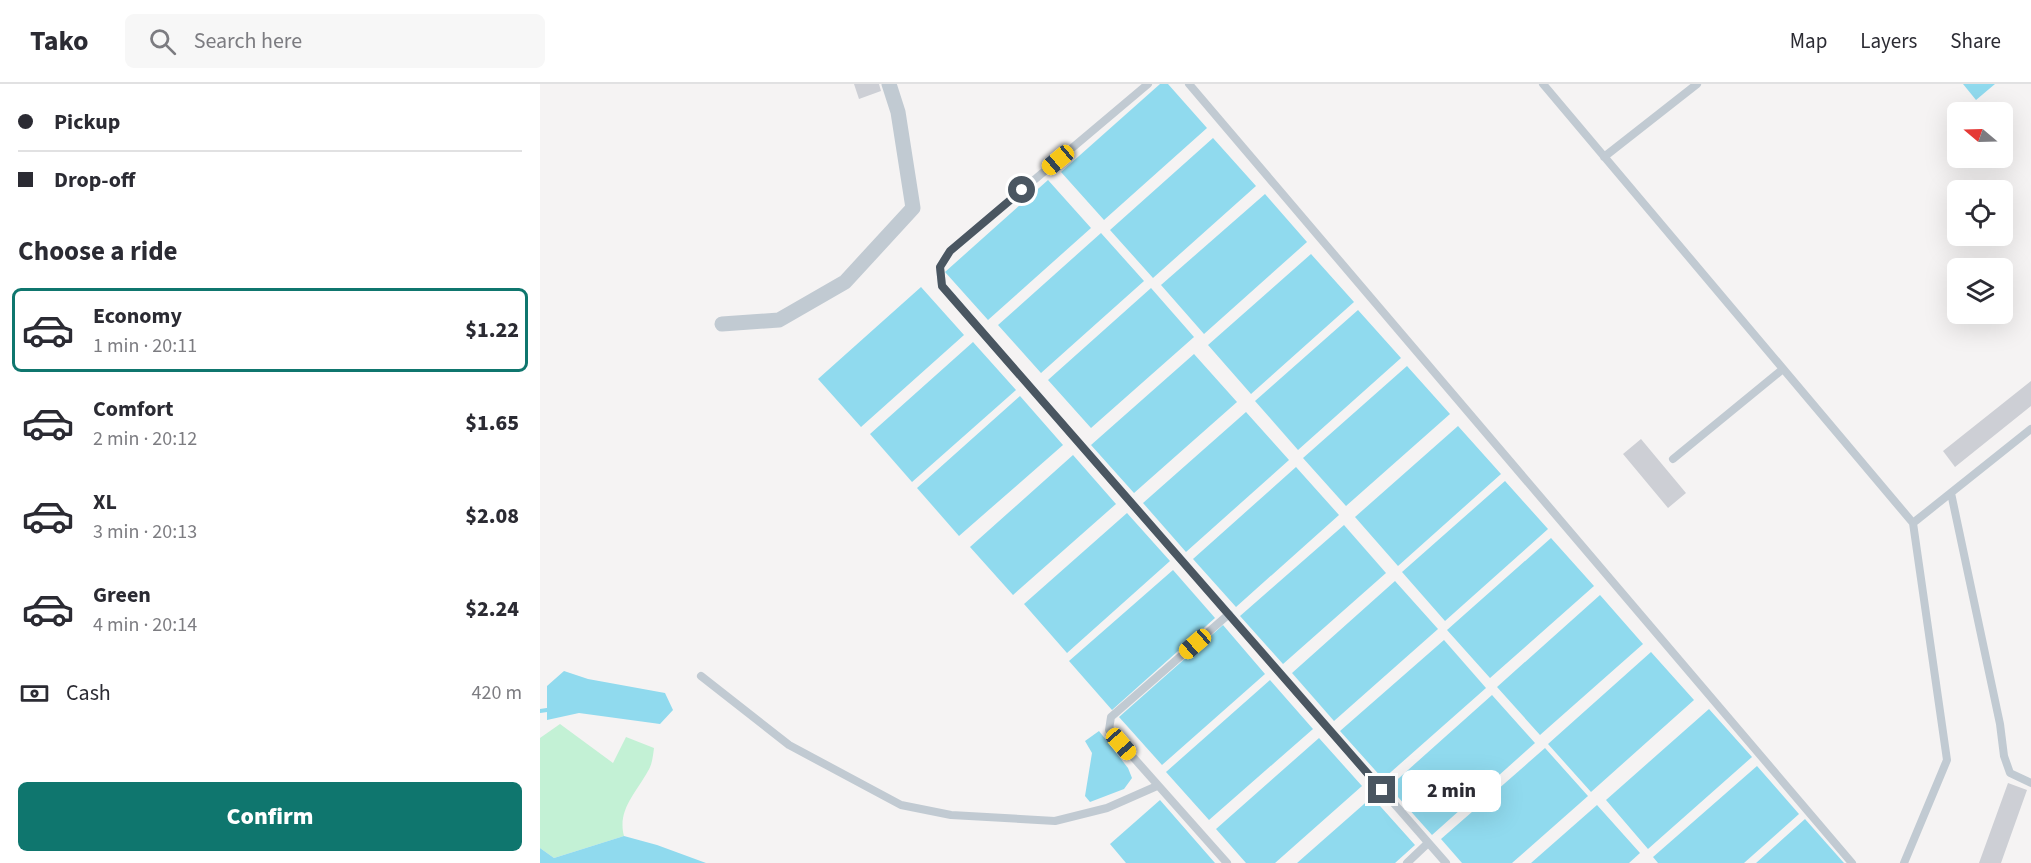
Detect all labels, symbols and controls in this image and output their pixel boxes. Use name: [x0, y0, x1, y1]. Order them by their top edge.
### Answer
search box: [125, 14, 545, 68]
text: Tako: [30, 21, 89, 61]
icon: search: [146, 25, 179, 58]
text: Search here: [194, 25, 302, 57]
text: Map: [1790, 26, 1827, 56]
text: Layers: [1860, 26, 1917, 56]
text: Share: [1950, 26, 2001, 56]
north arrow: [1947, 102, 2013, 168]
map controls: [1947, 102, 2013, 324]
text: Pickup: [54, 106, 120, 138]
car: [1038, 142, 1078, 178]
text: Drop-off: [54, 164, 135, 196]
route start: [1008, 176, 1035, 203]
button: locate: [1947, 180, 2013, 246]
text: Choose a ride: [18, 232, 178, 271]
button: layers: [1947, 258, 2013, 324]
text: Economy: [93, 300, 182, 332]
icon: car: [21, 303, 75, 357]
text: $1.22: [465, 314, 519, 346]
text: 1 min · 20:11: [93, 332, 197, 360]
text: Comfort: [93, 393, 174, 425]
icon: car: [21, 396, 75, 450]
text: $1.65: [465, 407, 519, 439]
text: 2 min · 20:12: [93, 425, 197, 453]
text: XL: [93, 486, 117, 518]
icon: car: [21, 489, 75, 543]
text: $2.08: [465, 500, 519, 532]
text: 3 min · 20:13: [93, 518, 197, 546]
text: Green: [93, 579, 151, 611]
icon: car: [21, 582, 75, 636]
text: $2.24: [465, 593, 519, 625]
text: 4 min · 20:14: [93, 611, 197, 639]
car: [1176, 625, 1214, 663]
icon: cash: [18, 677, 51, 710]
text: Cash: [66, 677, 111, 709]
text: 420 m: [472, 679, 522, 707]
car: [1102, 725, 1140, 763]
callout: 2 min: [1403, 769, 1502, 811]
route end: [1368, 776, 1395, 803]
text: 2 min: [1427, 777, 1476, 805]
button: Confirm: [18, 782, 522, 851]

